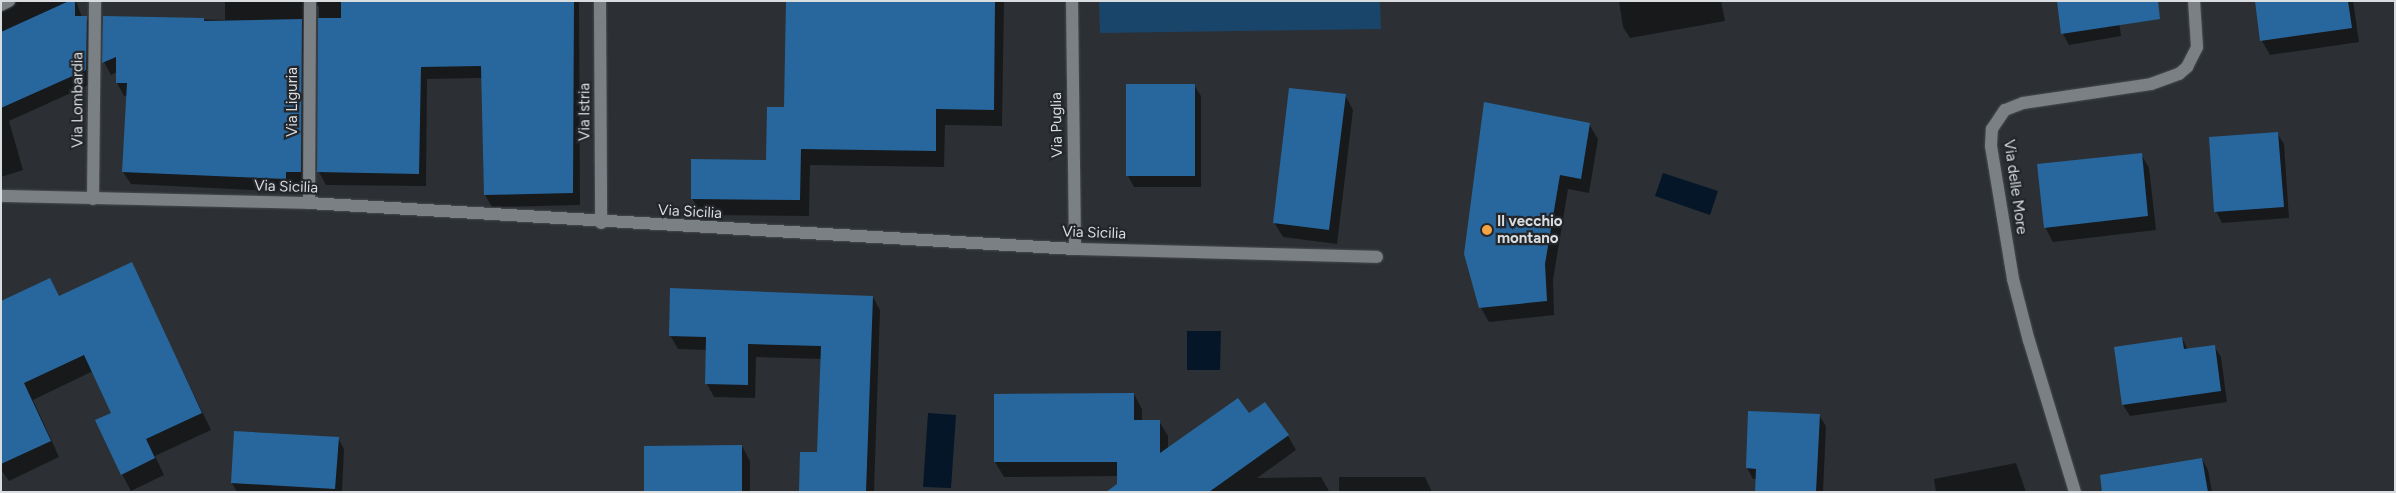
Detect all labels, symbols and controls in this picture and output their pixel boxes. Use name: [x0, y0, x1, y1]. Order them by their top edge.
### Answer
street label: Via Lombardia: [69, 52, 87, 148]
street label: Via Liguria: [284, 67, 302, 137]
street label: Via Istria: [576, 83, 594, 141]
street label: Via Puglia: [1047, 92, 1067, 158]
street label: Via delle More: [1999, 139, 2031, 235]
street label: Via Sicilia: [254, 177, 318, 197]
street label: Via Sicilia: [658, 201, 722, 223]
place label: Il vecchio montano: [1497, 212, 1563, 247]
street label: Via Sicilia: [1062, 223, 1126, 243]
marker: Il vecchio montano: [1481, 224, 1493, 236]

